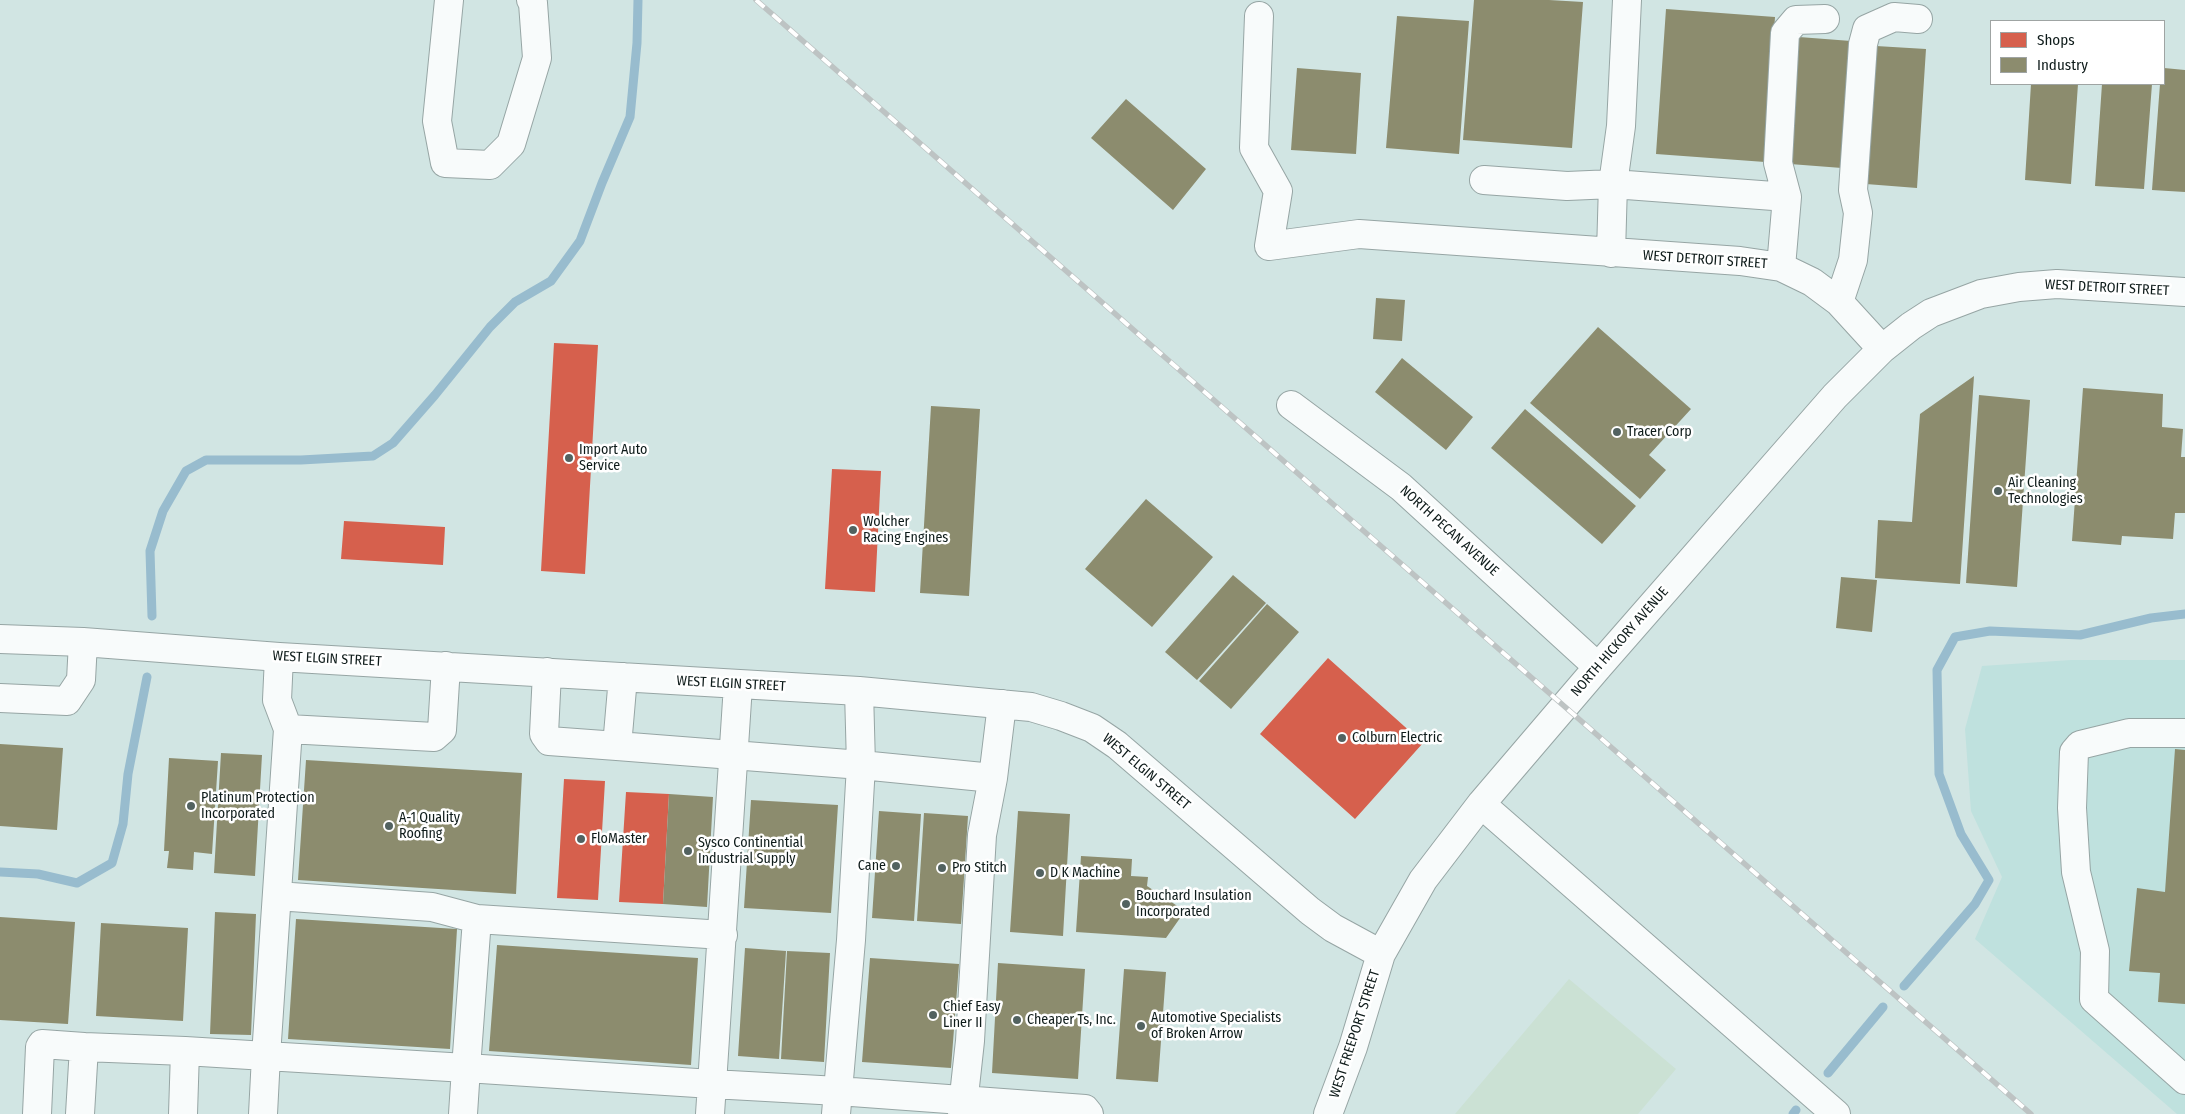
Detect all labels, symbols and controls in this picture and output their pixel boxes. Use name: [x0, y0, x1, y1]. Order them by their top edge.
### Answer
legend: [1990, 20, 2165, 85]
text: Shops: [2037, 31, 2075, 49]
text: Industry: [2037, 56, 2088, 74]
street label: WEST DETROIT STREET: [1642, 247, 1768, 273]
street label: WEST DETROIT STREET: [2044, 276, 2170, 300]
place label: Tracer Corp: [1627, 424, 1692, 440]
marker: Tracer Corp: [1611, 426, 1623, 438]
place label: Import Auto Service: [579, 442, 647, 474]
marker: Import Auto Service: [563, 452, 575, 464]
place label: Air Cleaning Technologies: [2008, 475, 2083, 508]
street label: NORTH PECAN AVENUE: [1396, 482, 1502, 580]
marker: Air Cleaning Technologies: [1992, 485, 2004, 497]
place label: Wolcher Racing Engines: [863, 514, 948, 546]
marker: Wolcher Racing Engines: [847, 524, 859, 536]
street label: NORTH HICKORY AVENUE: [1568, 584, 1672, 700]
street label: WEST ELGIN STREET: [272, 648, 382, 670]
street label: WEST ELGIN STREET: [676, 673, 786, 695]
street label: WEST ELGIN STREET: [1099, 730, 1193, 814]
place label: Colburn Electric: [1352, 730, 1442, 746]
marker: Colburn Electric: [1336, 732, 1348, 744]
place label: Platinum Protection Incorporated: [201, 790, 315, 822]
marker: Platinum Protection Incorporated: [185, 800, 197, 812]
place label: A-1 Quality Roofing: [399, 810, 460, 842]
marker: A-1 Quality Roofing: [383, 820, 395, 832]
place label: FloMaster: [591, 831, 647, 847]
marker: FloMaster: [575, 833, 587, 845]
place label: Sysco Continential Industrial Supply: [698, 835, 803, 868]
marker: Sysco Continential Industrial Supply: [682, 845, 694, 857]
place label: Cane: [858, 858, 886, 874]
marker: Cane: [890, 860, 902, 872]
place label: Pro Stitch: [952, 860, 1007, 876]
marker: Pro Stitch: [936, 862, 948, 874]
place label: D K Machine: [1050, 865, 1120, 881]
marker: D K Machine: [1034, 867, 1046, 879]
place label: Bouchard Insulation Incorporated: [1136, 888, 1252, 920]
marker: Bouchard Insulation Incorporated: [1120, 898, 1132, 910]
street label: WEST FREEPORT STREET: [1326, 968, 1384, 1100]
place label: Chief Easy Liner II: [943, 999, 1001, 1032]
marker: Chief Easy Liner II: [927, 1009, 939, 1021]
place label: Automotive Specialists of Broken Arrow: [1151, 1010, 1281, 1042]
place label: Cheaper Ts, Inc.: [1027, 1012, 1116, 1028]
marker: Cheaper Ts, Inc.: [1011, 1014, 1023, 1026]
marker: Automotive Specialists of Broken Arrow: [1135, 1020, 1147, 1032]

